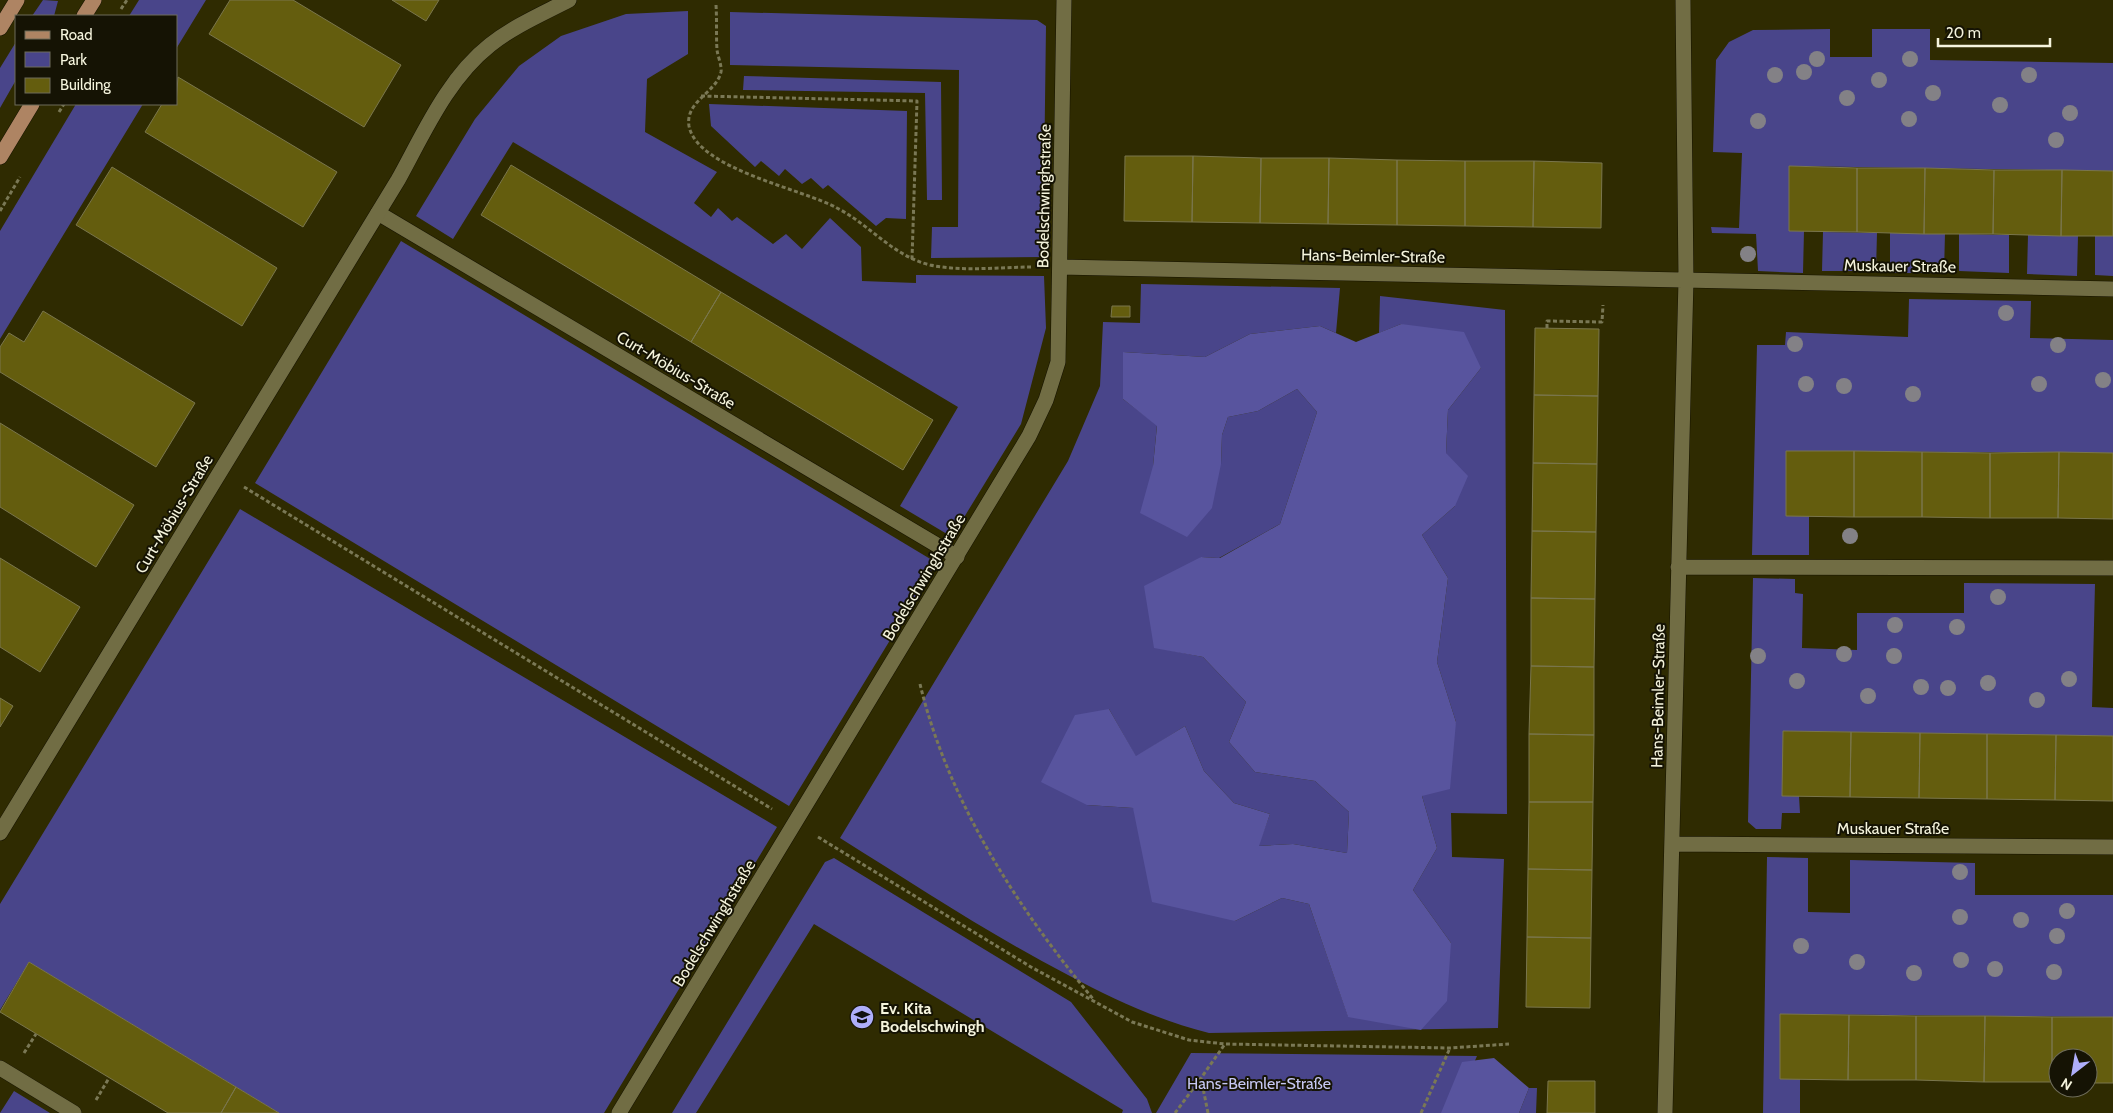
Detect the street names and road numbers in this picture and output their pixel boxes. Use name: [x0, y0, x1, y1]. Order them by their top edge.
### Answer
street label: Bodelschwinghstraße: [1033, 124, 1055, 268]
street label: Hans-Beimler-Straße: [1301, 245, 1445, 267]
street label: Muskauer Straße: [1844, 256, 1956, 276]
street label: Curt-Möbius-Straße: [613, 327, 739, 413]
street label: Curt-Möbius-Straße: [131, 451, 217, 577]
street label: Bodelschwinghstraße: [879, 510, 969, 644]
street label: Hans-Beimler-Straße: [1647, 624, 1669, 768]
street label: Muskauer Straße: [1837, 819, 1949, 838]
street label: Bodelschwinghstraße: [669, 856, 759, 990]

